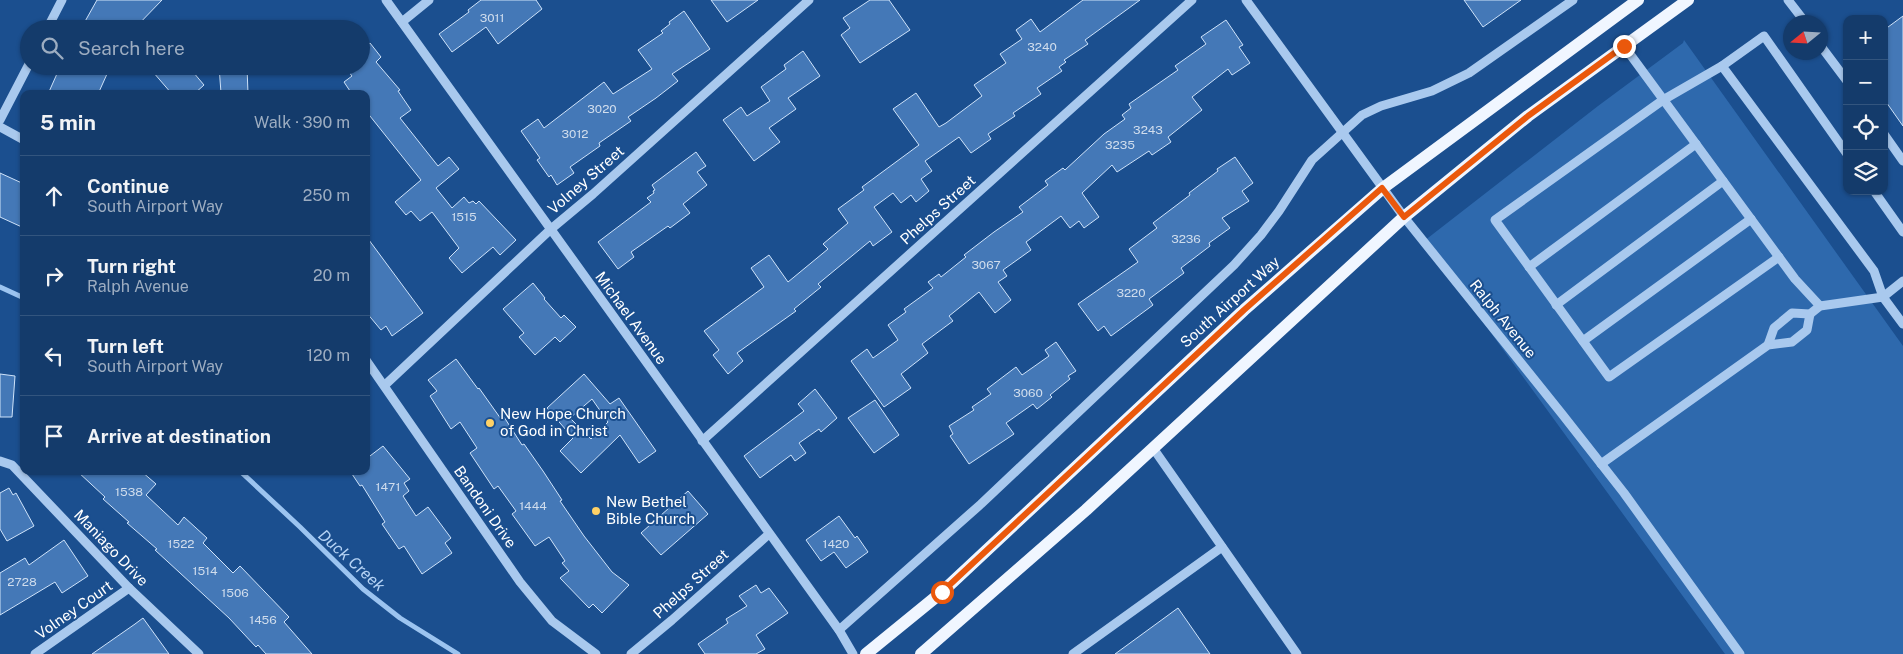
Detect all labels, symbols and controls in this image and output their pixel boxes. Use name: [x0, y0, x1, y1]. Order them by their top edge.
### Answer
house number: 3011: [480, 11, 504, 25]
north arrow: [1783, 15, 1828, 60]
map controls: [1843, 15, 1888, 195]
button: +: [1843, 15, 1888, 60]
search box: [20, 20, 370, 75]
icon: search: [38, 34, 66, 62]
route end: [1613, 35, 1636, 58]
text: Search here: [78, 37, 185, 59]
house number: 3240: [1027, 40, 1057, 54]
button: −: [1843, 60, 1888, 105]
house number: 3020: [587, 102, 617, 116]
button: locate: [1843, 105, 1888, 150]
text: 5 min: [40, 110, 96, 135]
text: Walk · 390 m: [254, 113, 350, 132]
house number: 3243: [1133, 123, 1163, 137]
house number: 3012: [562, 127, 588, 141]
house number: 3235: [1105, 138, 1135, 152]
street label: Volney Street: [544, 142, 627, 217]
button: layers: [1843, 150, 1888, 195]
street label: Phelps Street: [897, 171, 979, 248]
text: Continue: [87, 175, 169, 197]
icon: ahead: [40, 182, 68, 210]
text: 250 m: [303, 186, 350, 205]
text: South Airport Way: [87, 197, 223, 216]
house number: 1515: [451, 210, 477, 224]
house number: 3236: [1171, 232, 1201, 246]
street label: South Airport Way: [1177, 253, 1283, 351]
text: Turn right: [87, 255, 176, 277]
house number: 3067: [971, 258, 1001, 272]
icon: right: [40, 262, 68, 290]
text: 20 m: [313, 266, 350, 285]
street label: Michael Avenue: [592, 268, 671, 367]
street label: Ralph Avenue: [1467, 276, 1540, 361]
text: Ralph Avenue: [87, 277, 189, 296]
house number: 3220: [1116, 286, 1146, 300]
text: Turn left: [87, 335, 164, 357]
icon: left: [40, 342, 68, 370]
text: 120 m: [306, 346, 350, 365]
text: South Airport Way: [87, 357, 223, 376]
house number: 3060: [1013, 386, 1043, 400]
place label: New Hope Church of God in Christ: [500, 405, 626, 439]
marker: New Hope Church of God in Christ: [484, 417, 496, 429]
icon: arrive: [40, 422, 68, 450]
text: Arrive at destination: [87, 425, 271, 447]
street label: Bandoni Drive: [451, 462, 520, 551]
house number: 1471: [376, 480, 400, 494]
house number: 1538: [115, 485, 143, 499]
place label: New Bethel Bible Church: [606, 493, 695, 527]
house number: 1444: [519, 499, 547, 513]
marker: New Bethel Bible Church: [590, 505, 602, 517]
street label: Maniago Drive: [71, 506, 152, 589]
water label: Duck Creek: [314, 525, 389, 595]
house number: 1522: [168, 537, 194, 551]
house number: 1420: [823, 537, 849, 551]
street label: Phelps Street: [650, 545, 732, 622]
house number: 1514: [193, 564, 218, 578]
house number: 2728: [7, 575, 37, 589]
street label: Volney Court: [32, 577, 116, 642]
route start: [931, 581, 954, 604]
house number: 1506: [221, 586, 249, 600]
house number: 1456: [249, 613, 277, 627]

